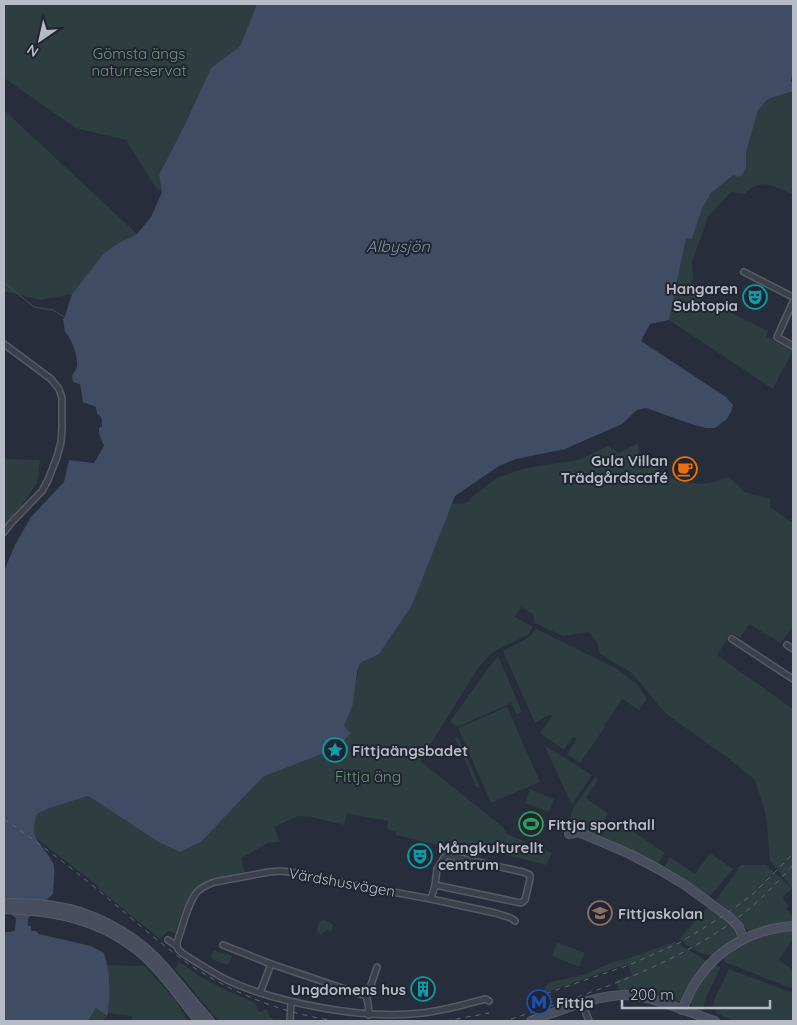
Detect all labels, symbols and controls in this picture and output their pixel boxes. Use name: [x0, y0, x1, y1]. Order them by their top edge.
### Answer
north arrow: [15, 15, 65, 65]
text: N: [23, 40, 42, 61]
park label: Gömsta ängs naturreservat: [91, 44, 187, 80]
water label: Albysjön: [366, 236, 430, 256]
place label: Hangaren Subtopia: [666, 279, 738, 315]
theatre icon: Hangaren Subtopia: [742, 284, 768, 310]
place label: Gula Villan Trädgårdscafé: [560, 451, 668, 487]
cafe icon: Gula Villan Trädgårdscafé: [672, 456, 698, 482]
place icon: Fittjaängsbadet: [322, 737, 348, 763]
place label: Fittjaängsbadet: [352, 741, 468, 760]
park label: Fittja äng: [335, 767, 401, 786]
sports icon: Fittja sporthall: [518, 811, 544, 837]
place label: Fittja sporthall: [548, 815, 655, 834]
place label: Mångkulturellt centrum: [438, 838, 544, 874]
theatre icon: Mångkulturellt centrum: [407, 843, 433, 869]
street label: Värdshusvägen: [287, 863, 397, 901]
school or university icon: Fittjaskolan: [587, 900, 613, 926]
place label: Fittjaskolan: [618, 904, 703, 923]
building icon: Ungdomens hus: [410, 976, 436, 1002]
scale bar: [622, 978, 770, 1010]
place label: Ungdomens hus: [291, 980, 406, 999]
text: 200 m: [630, 985, 674, 1004]
metro station icon: Fittja: [526, 989, 552, 1015]
place label: Fittja: [556, 993, 594, 1012]

